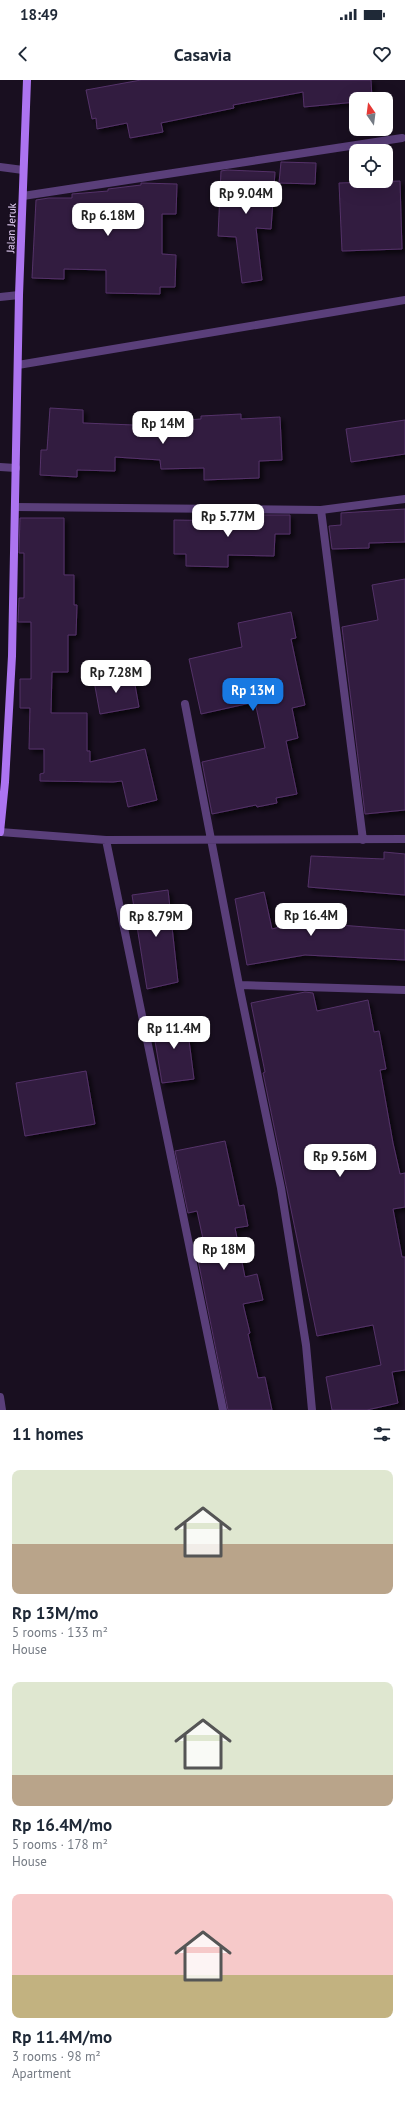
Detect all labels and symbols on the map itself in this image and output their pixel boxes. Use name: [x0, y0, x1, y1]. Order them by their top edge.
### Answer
north arrow: [349, 92, 393, 136]
pin: Rp 9.04M: [205, 181, 287, 215]
street label: Jalan Jeruk: [3, 202, 19, 254]
pin: Rp 6.18M: [67, 203, 149, 237]
pin: Rp 14M: [130, 411, 196, 445]
pin: Rp 5.77M: [187, 504, 269, 538]
pin: Rp 7.28M: [75, 660, 157, 694]
pin: Rp 13M: [220, 678, 286, 712]
pin: Rp 16.4M: [270, 903, 352, 937]
pin: Rp 8.79M: [115, 904, 197, 938]
pin: Rp 11.4M: [133, 1016, 215, 1050]
pin: Rp 9.56M: [299, 1144, 381, 1178]
pin: Rp 18M: [191, 1237, 257, 1271]

